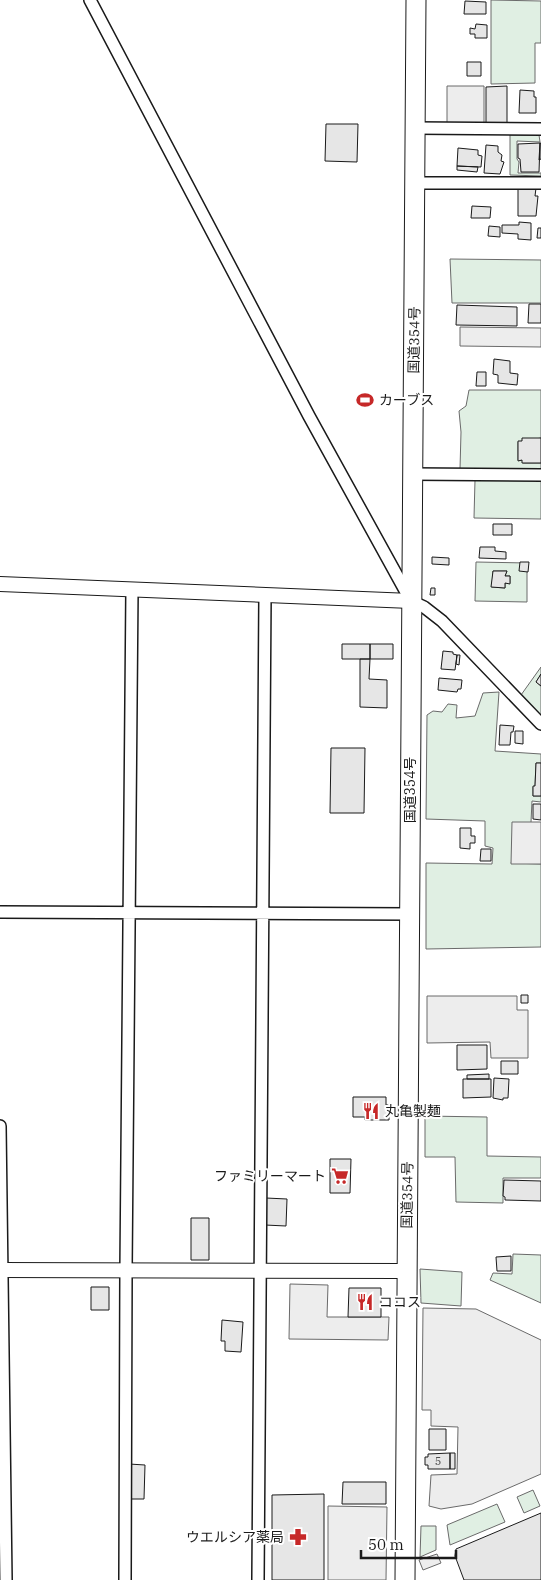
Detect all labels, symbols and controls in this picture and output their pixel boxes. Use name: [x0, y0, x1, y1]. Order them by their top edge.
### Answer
street label: 国道354号: [404, 306, 424, 374]
sports icon: カーブス: [355, 390, 375, 410]
place label: カーブス: [379, 391, 434, 409]
street label: 国道354号: [401, 756, 419, 824]
restaurant icon: 丸亀製麺: [361, 1101, 381, 1121]
place label: 丸亀製麺: [385, 1102, 441, 1120]
street label: 国道354号: [397, 1161, 417, 1229]
supermarket icon: ファミリーマート: [330, 1166, 350, 1186]
place label: ファミリーマート: [214, 1167, 326, 1185]
restaurant icon: ココス: [355, 1292, 375, 1312]
place label: ココス: [379, 1293, 421, 1311]
house number: 5: [435, 1454, 441, 1468]
pharmacy icon: ウエルシア薬局: [288, 1527, 308, 1547]
place label: ウエルシア薬局: [186, 1528, 284, 1546]
scale bar: [361, 1528, 456, 1560]
text: 50 m: [368, 1535, 404, 1554]

